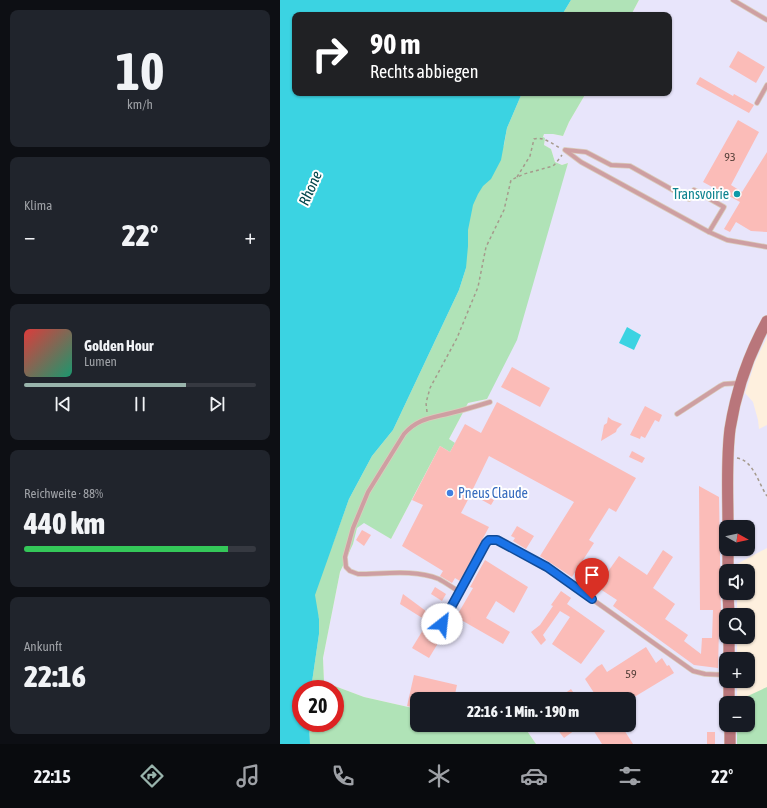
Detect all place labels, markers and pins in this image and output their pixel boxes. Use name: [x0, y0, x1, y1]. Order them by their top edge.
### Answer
place label: Transvoirie: [672, 186, 729, 202]
marker: Transvoirie: [732, 189, 742, 199]
place label: Pneus Claude: [458, 485, 528, 501]
marker: Pneus Claude: [445, 488, 455, 498]
pin: [575, 558, 609, 599]

